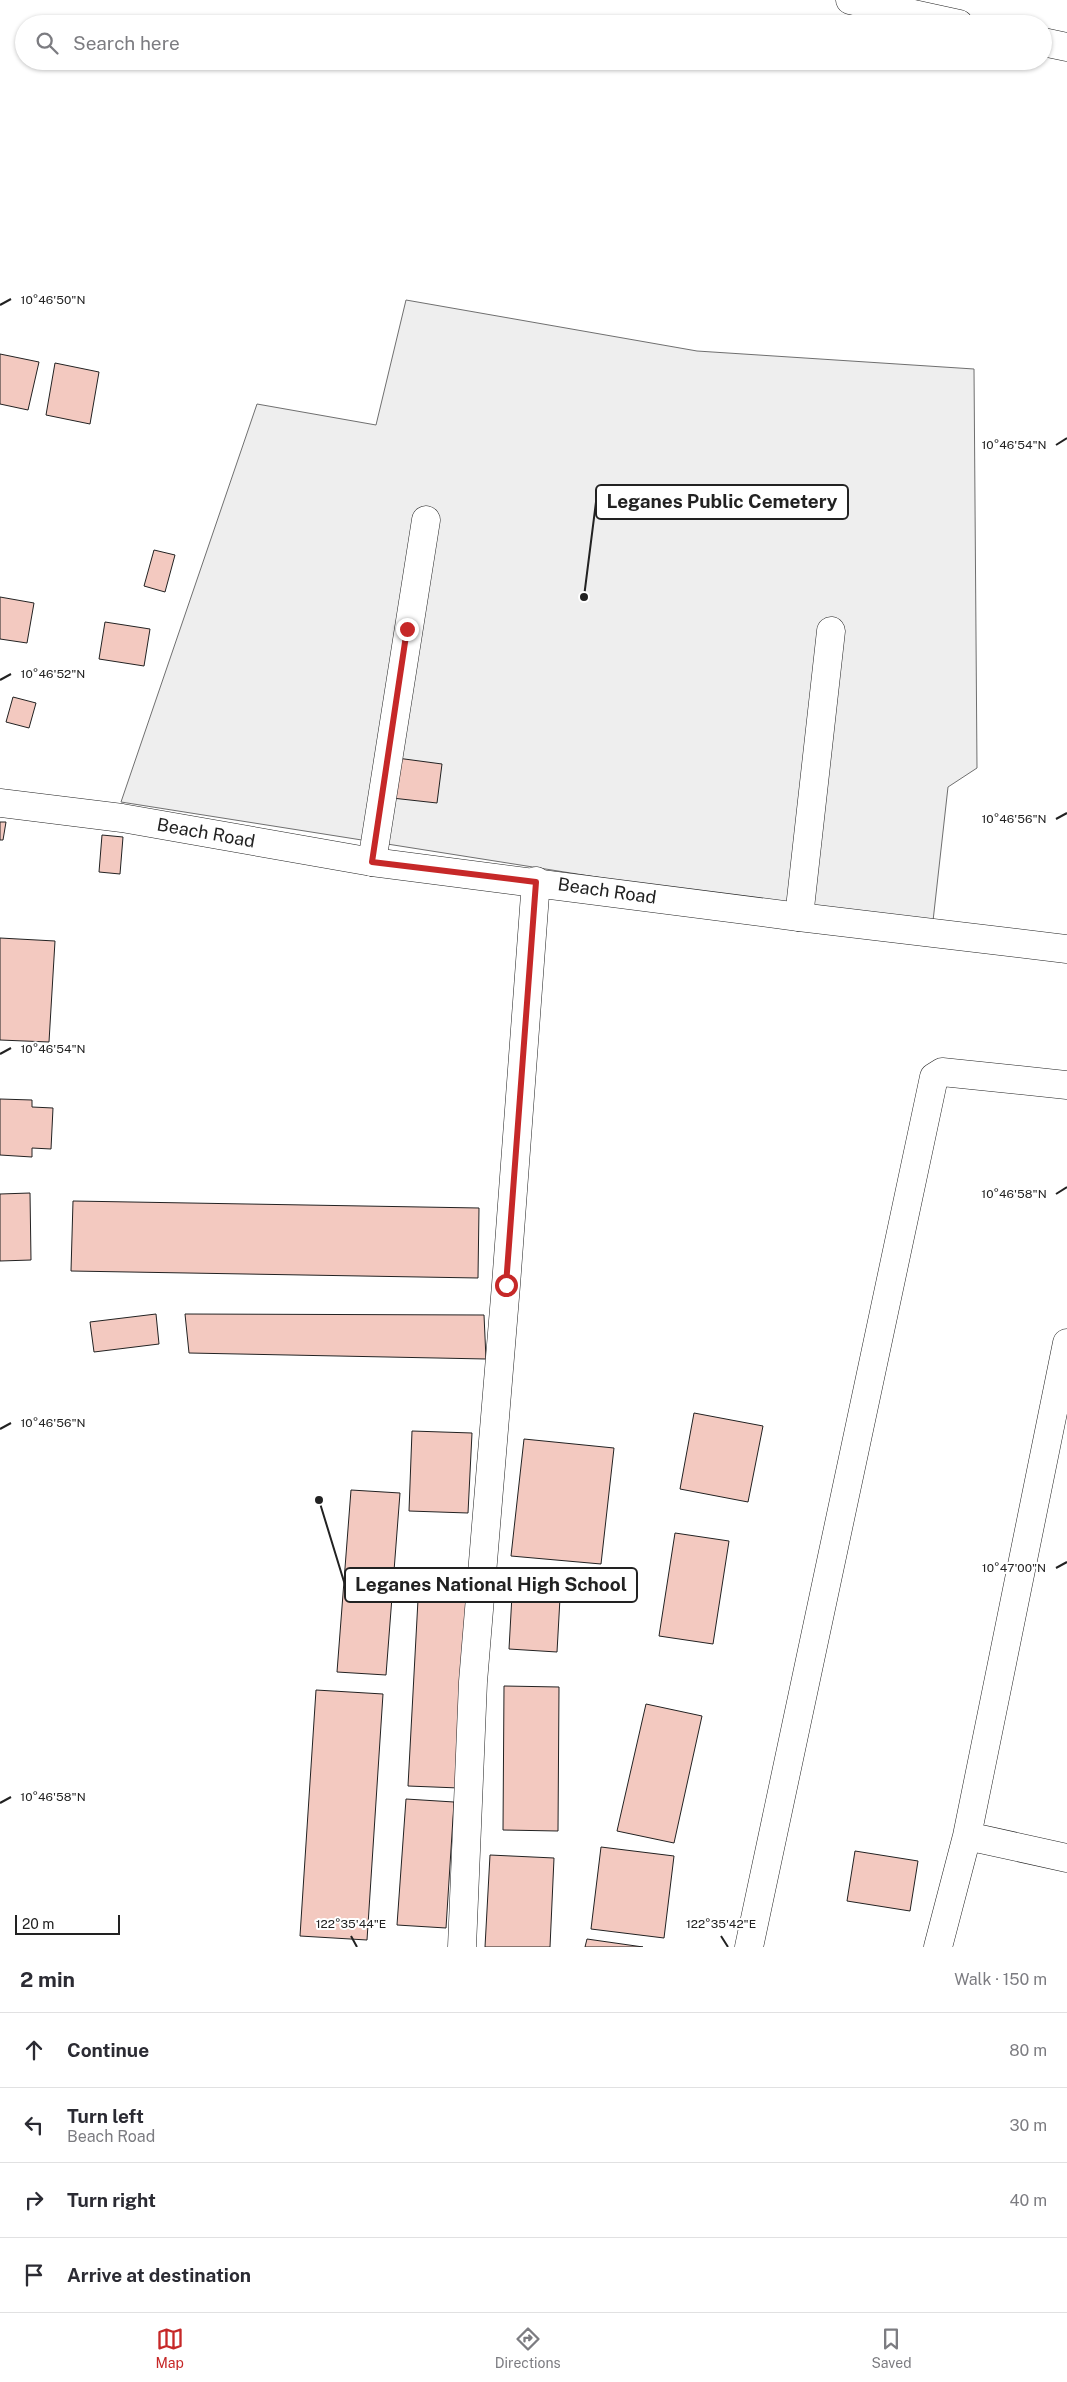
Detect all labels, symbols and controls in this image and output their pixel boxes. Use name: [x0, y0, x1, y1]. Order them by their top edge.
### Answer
search box: [15, 15, 1052, 70]
icon: search: [33, 29, 61, 57]
text: Search here: [73, 32, 180, 54]
text: 10°46'50"N: [21, 293, 85, 307]
text: 10°46'54"N: [981, 438, 1047, 452]
callout: Leganes Public Cemetery: [596, 485, 848, 519]
text: Leganes Public Cemetery: [606, 490, 838, 512]
route end: [396, 618, 419, 641]
text: 10°46'52"N: [21, 667, 85, 681]
text: 10°46'56"N: [981, 812, 1047, 826]
street label: Beach Road: [155, 814, 257, 851]
street label: Beach Road: [556, 873, 658, 908]
text: 10°46'54"N: [20, 1042, 86, 1056]
text: 10°46'58"N: [981, 1187, 1047, 1201]
route start: [495, 1274, 518, 1297]
text: 10°46'56"N: [20, 1416, 86, 1430]
text: 10°47'00"N: [982, 1561, 1046, 1575]
callout: Leganes National High School: [345, 1568, 637, 1602]
text: Leganes National High School: [355, 1573, 627, 1595]
text: 10°46'58"N: [20, 1790, 86, 1804]
scale bar: [15, 1912, 120, 1935]
text: 20 m: [22, 1916, 54, 1932]
text: 122°35'44"E: [316, 1917, 386, 1931]
text: 122°35'42"E: [686, 1917, 756, 1931]
text: 2 min: [20, 1967, 75, 1992]
text: Walk · 150 m: [954, 1970, 1047, 1989]
icon: ahead: [20, 2036, 48, 2064]
text: Continue: [67, 2039, 149, 2061]
text: 80 m: [1009, 2041, 1047, 2060]
text: Turn left: [67, 2105, 144, 2127]
icon: left: [20, 2111, 48, 2139]
text: 30 m: [1010, 2116, 1047, 2135]
text: Beach Road: [67, 2127, 155, 2146]
icon: right: [20, 2186, 48, 2214]
text: Turn right: [67, 2189, 156, 2211]
text: 40 m: [1009, 2191, 1047, 2210]
icon: arrive: [20, 2261, 48, 2289]
text: Arrive at destination: [67, 2264, 251, 2286]
tab: Map: [155, 2325, 184, 2371]
tab: Directions: [495, 2325, 561, 2371]
tab: Saved: [871, 2325, 912, 2371]

